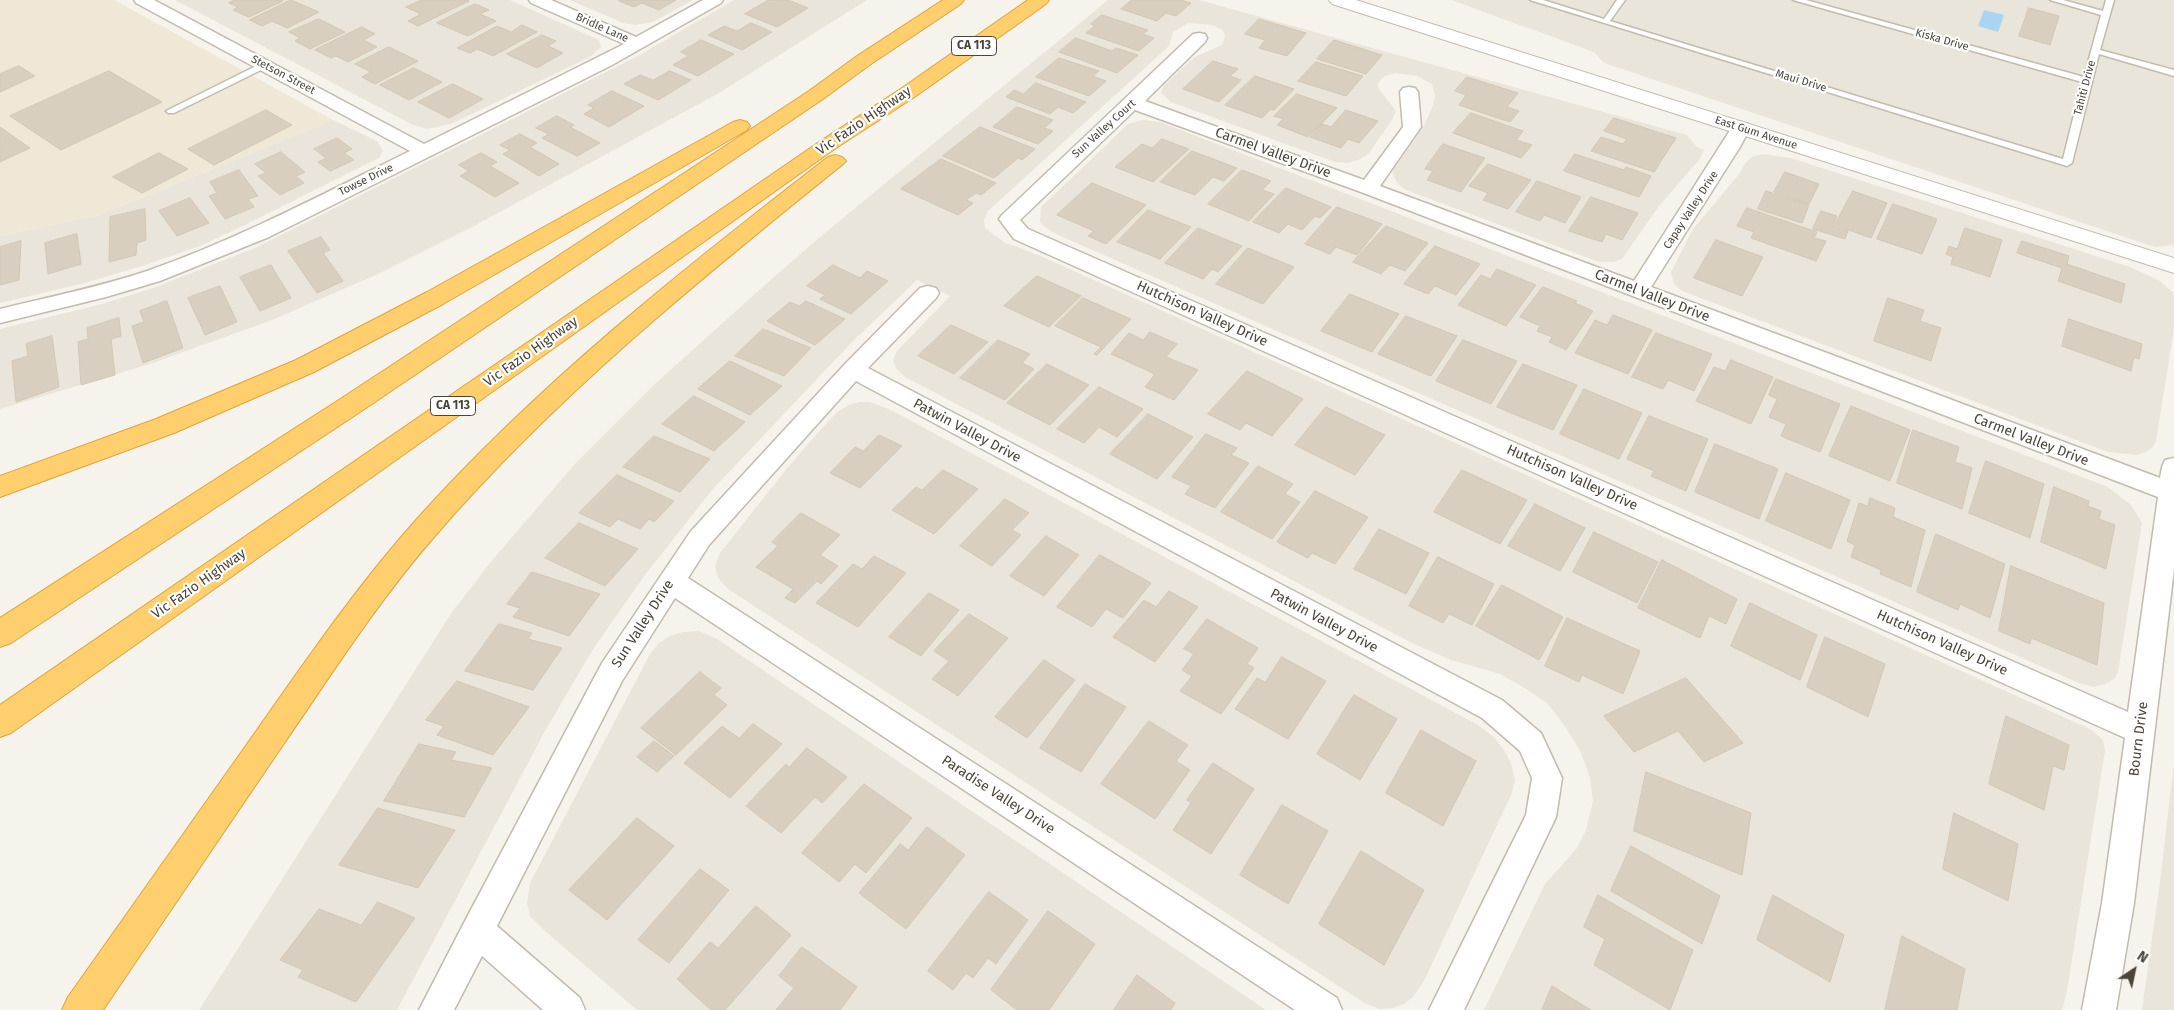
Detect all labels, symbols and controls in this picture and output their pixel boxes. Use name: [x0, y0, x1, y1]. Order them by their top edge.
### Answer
street label: Bridle Lane: [574, 10, 630, 46]
street label: Kiska Drive: [1914, 26, 1970, 54]
road number: CA 113: [952, 36, 996, 56]
street label: Stetson Street: [249, 53, 317, 97]
street label: Tahiti Drive: [2071, 59, 2099, 117]
street label: Maui Drive: [1774, 67, 1828, 95]
street label: Vic Fazio Highway: [813, 83, 915, 159]
street label: Sun Valley Court: [1070, 97, 1138, 161]
street label: East Gum Avenue: [1713, 113, 1799, 153]
street label: Carmel Valley Drive: [1213, 124, 1333, 182]
street label: Towse Drive: [336, 161, 396, 199]
street label: Capay Valley Drive: [1661, 168, 1721, 252]
street label: Carmel Valley Drive: [1592, 266, 1712, 326]
street label: Hutchison Valley Drive: [1134, 277, 1270, 351]
street label: Vic Fazio Highway: [481, 313, 581, 391]
street label: Patwin Valley Drive: [910, 395, 1024, 467]
road number: CA 113: [430, 396, 476, 416]
street label: Carmel Valley Drive: [1971, 410, 2091, 470]
street label: Hutchison Valley Drive: [1504, 441, 1640, 515]
street label: Vic Fazio Highway: [149, 545, 249, 623]
street label: Sun Valley Drive: [608, 577, 678, 671]
street label: Patwin Valley Drive: [1267, 585, 1381, 657]
street label: Hutchison Valley Drive: [1874, 606, 2010, 680]
street label: Bourn Drive: [2126, 701, 2152, 777]
street label: Paradise Valley Drive: [938, 752, 1058, 838]
north arrow: [2109, 945, 2159, 995]
text: N: [2134, 947, 2151, 967]

